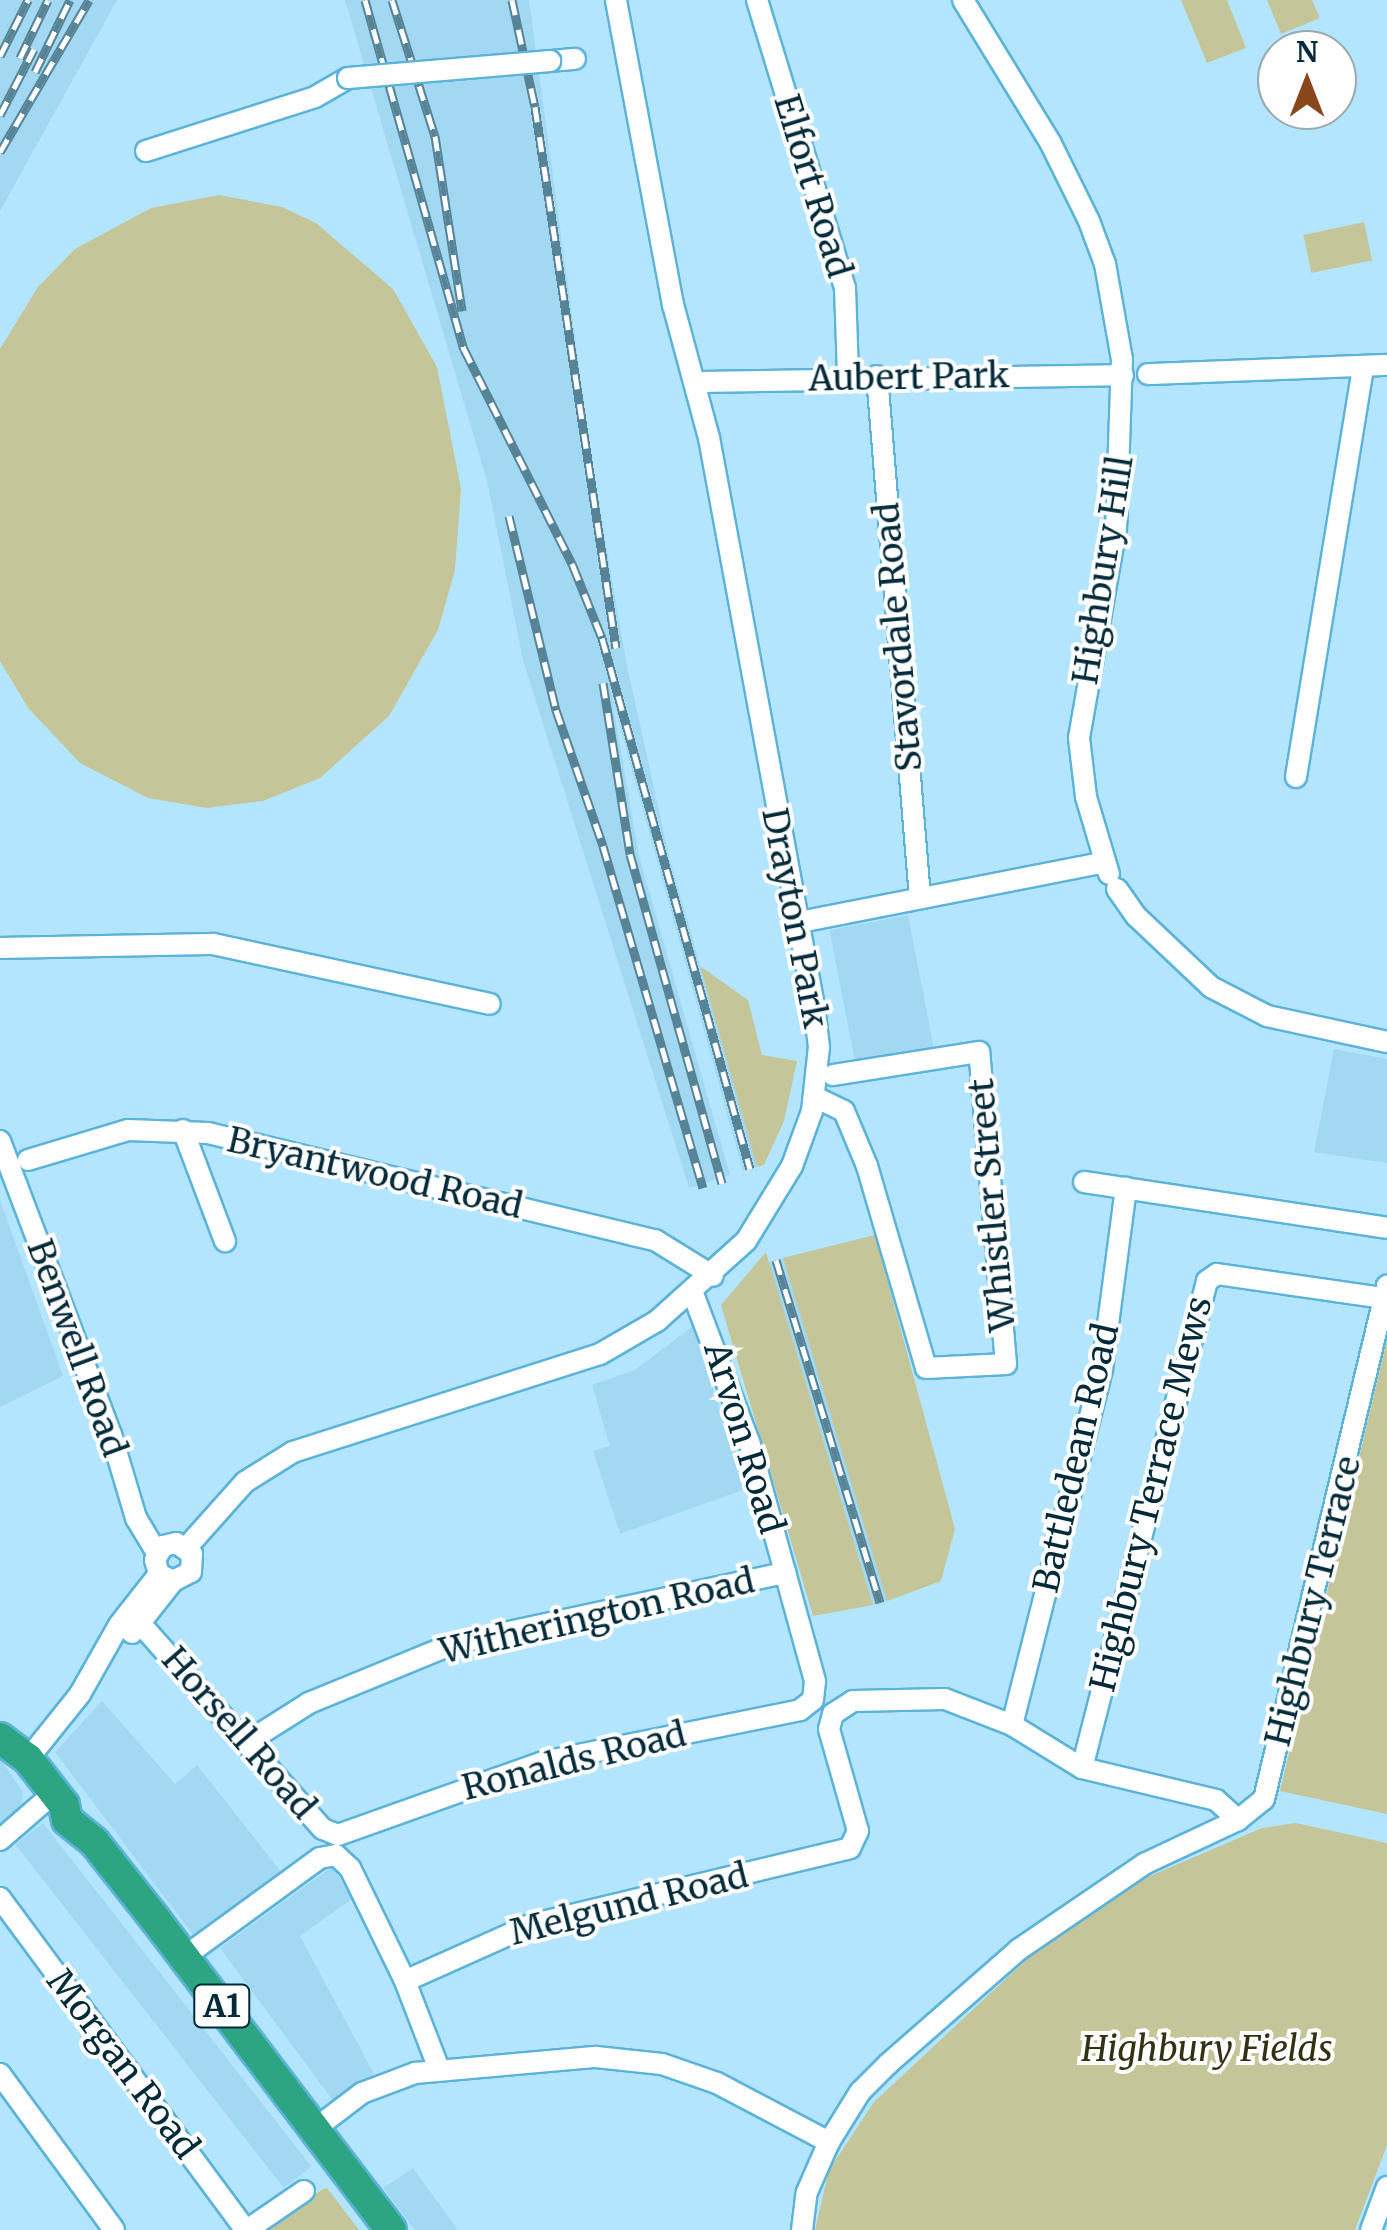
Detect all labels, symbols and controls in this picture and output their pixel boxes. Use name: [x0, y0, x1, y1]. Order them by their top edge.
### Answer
north arrow: [1257, 30, 1357, 130]
text: N: [1296, 34, 1318, 70]
street label: Elfort Road: [765, 89, 861, 283]
street label: Aubert Park: [808, 354, 1010, 400]
street label: Highbury Hill: [1064, 453, 1142, 687]
street label: Stavordale Road: [865, 501, 931, 773]
street label: Drayton Park: [753, 805, 837, 1031]
street label: Whistler Street: [960, 1077, 1024, 1333]
street label: Bryantwood Road: [223, 1119, 527, 1227]
street label: Benwell Road: [18, 1234, 136, 1462]
street label: Highbury Terrace Mews: [1082, 1292, 1220, 1696]
street label: Battledean Road: [1025, 1319, 1127, 1597]
street label: Arvon Road: [695, 1337, 793, 1539]
street label: Highbury Terrace: [1257, 1452, 1369, 1750]
street label: Witherington Road: [436, 1559, 758, 1673]
street label: Horsell Road: [153, 1639, 325, 1827]
street label: Ronalds Road: [458, 1713, 690, 1809]
street label: Melgund Road: [506, 1854, 752, 1954]
street label: Morgan Road: [38, 1961, 208, 2167]
road number: A1: [192, 1979, 252, 2033]
park label: Highbury Fields: [1081, 2028, 1333, 2070]

